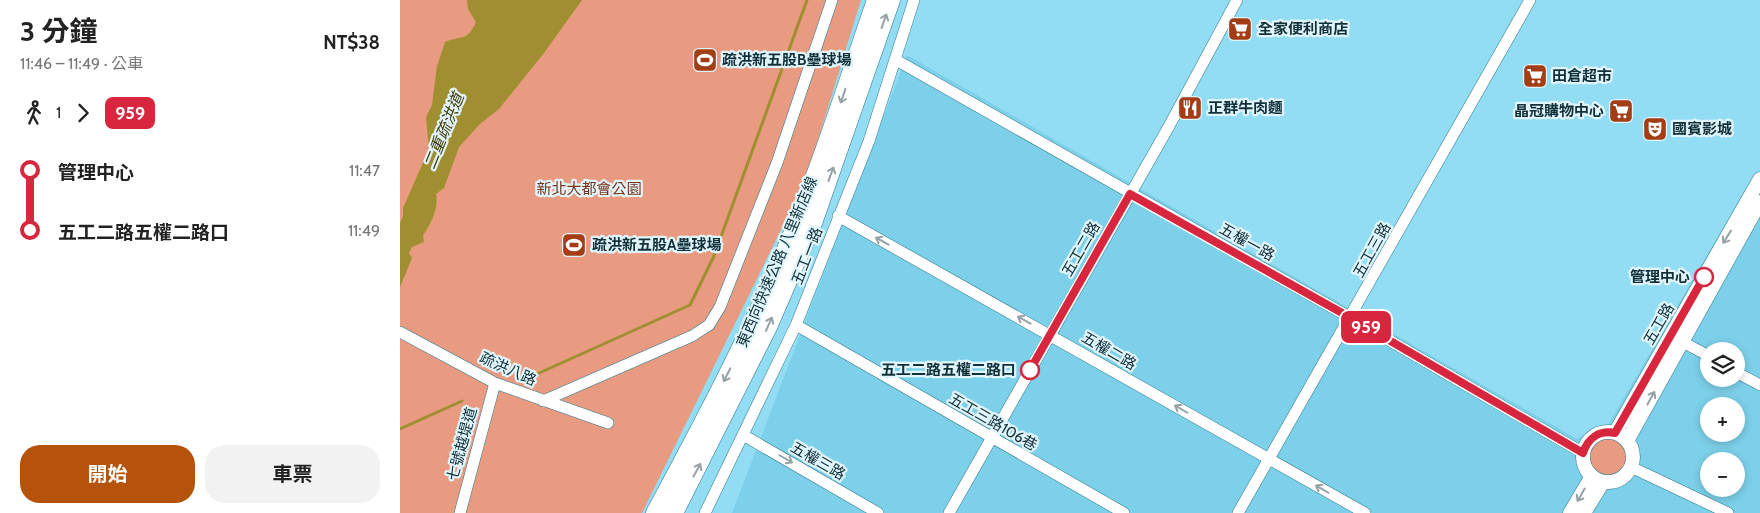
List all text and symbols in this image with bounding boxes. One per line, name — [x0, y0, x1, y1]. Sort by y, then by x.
one-way arrow — [880, 13, 889, 29]
text: 3 分鐘 — [20, 14, 97, 48]
supermarket icon: 全家便利商店 — [1227, 16, 1253, 42]
place label: 全家便利商店 — [1258, 20, 1348, 38]
text: NT$38 — [323, 31, 380, 54]
sports icon: 疏洪新五股B壘球場 — [692, 47, 718, 73]
place label: 疏洪新五股B壘球場 — [722, 51, 851, 69]
text: 11:46 – 11:49 · 公車 — [20, 54, 143, 73]
supermarket icon: 田倉超市 — [1522, 63, 1548, 89]
place label: 田倉超市 — [1552, 67, 1612, 85]
one-way arrow — [838, 88, 847, 103]
water label: 二重疏洪道 — [420, 89, 469, 172]
restaurant icon: 正群牛肉麵 — [1177, 95, 1203, 121]
supermarket icon: 晶冠購物中心 — [1608, 98, 1634, 124]
icon: walk — [20, 99, 48, 127]
icon: forward — [69, 99, 97, 127]
place label: 正群牛肉麵 — [1208, 99, 1283, 117]
text: 959 — [115, 102, 145, 124]
place label: 晶冠購物中心 — [1514, 102, 1604, 120]
text: 1 — [56, 103, 61, 122]
theatre icon: 國賓影城 — [1642, 116, 1668, 142]
place label: 國賓影城 — [1672, 120, 1732, 138]
text: 管理中心 — [58, 161, 134, 184]
text: 11:47 — [349, 161, 380, 180]
one-way arrow — [827, 167, 836, 182]
street label: 東西向快速公路 八里新店線 — [733, 174, 821, 350]
park label: 新北大都會公園 — [536, 180, 642, 198]
street label: 五工二路 — [1058, 219, 1104, 279]
street label: 五工三路 — [1350, 219, 1394, 281]
street label: 五權一路 — [1216, 220, 1278, 264]
text: 五工二路五權二路口 — [58, 221, 229, 244]
text: 11:49 — [348, 221, 380, 240]
street label: 五工一路 — [788, 225, 826, 287]
one-way arrow — [1722, 229, 1732, 243]
sports icon: 疏洪新五股A壘球場 — [561, 232, 587, 258]
one-way arrow — [876, 235, 890, 245]
place label: 疏洪新五股A壘球場 — [592, 236, 721, 254]
marker: 管理中心 — [1694, 267, 1714, 287]
place label: 管理中心 — [1630, 268, 1690, 286]
street label: 五工路 — [1640, 300, 1678, 348]
line badge: 959 — [1337, 311, 1395, 343]
one-way arrow — [1017, 315, 1032, 325]
text: 959 — [1351, 316, 1381, 338]
one-way arrow — [765, 317, 775, 332]
street label: 五權二路 — [1079, 328, 1139, 374]
map controls — [1700, 342, 1745, 497]
button: layers — [1700, 342, 1745, 387]
street label: 疏洪八路 — [477, 349, 539, 389]
marker: 五工二路五權二路口 — [1020, 360, 1040, 380]
place label: 五工二路五權二路口 — [881, 361, 1016, 379]
one-way arrow — [722, 367, 731, 382]
street label: 五工三路106巷 — [946, 389, 1040, 455]
one-way arrow — [1646, 391, 1656, 406]
button: + — [1700, 397, 1745, 442]
one-way arrow — [1174, 403, 1189, 413]
street label: 七號越堤道 — [444, 405, 480, 483]
street label: 五權三路 — [788, 438, 848, 484]
button: 開始 — [20, 445, 195, 503]
button: 車票 — [205, 445, 380, 503]
button: − — [1700, 452, 1745, 497]
one-way arrow — [778, 455, 792, 465]
one-way arrow — [693, 463, 702, 478]
one-way arrow — [1315, 484, 1330, 494]
one-way arrow — [1576, 487, 1586, 502]

